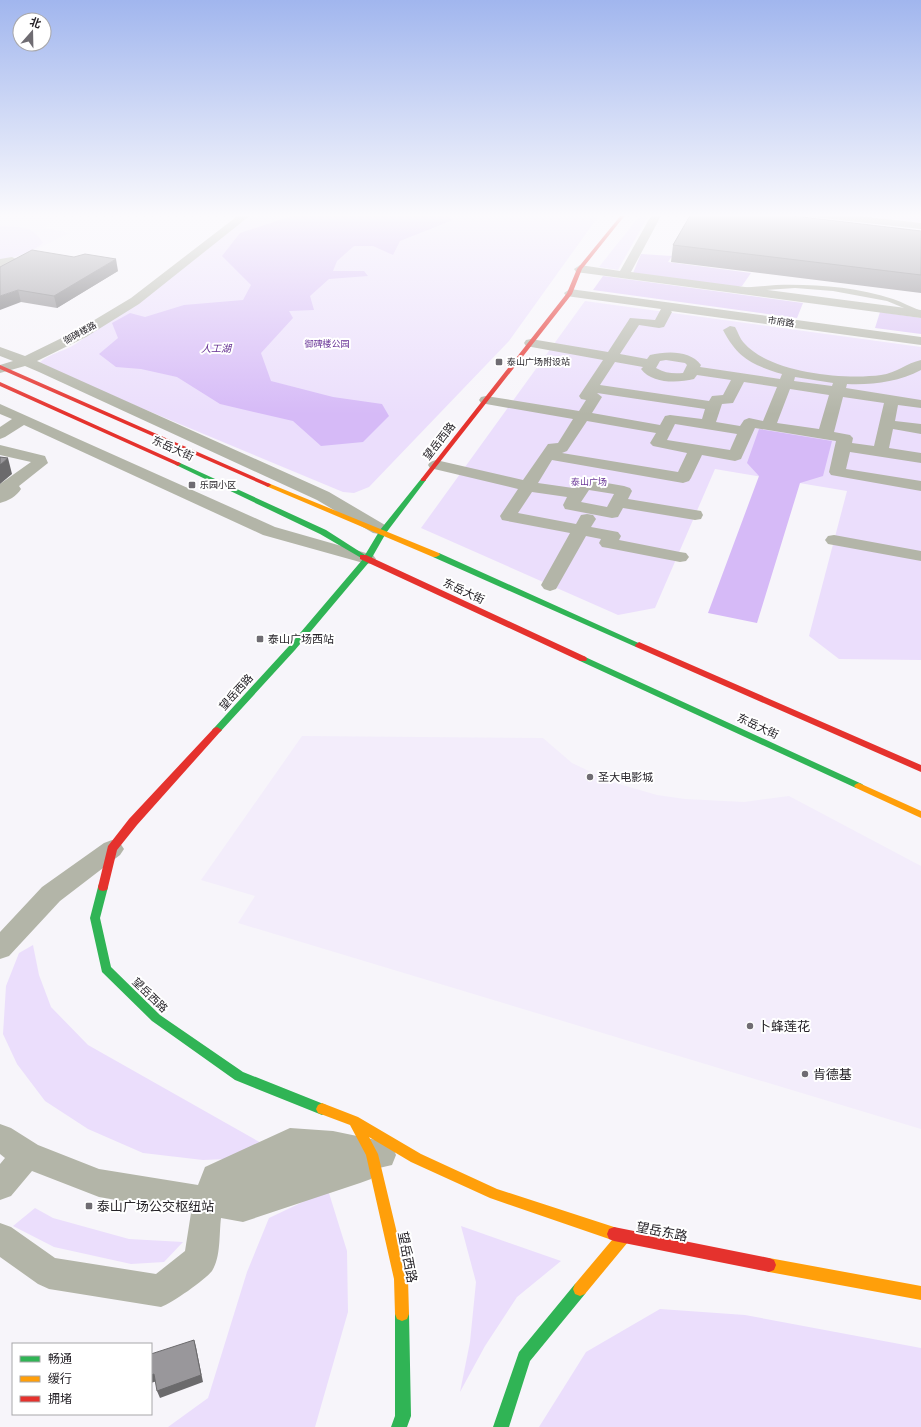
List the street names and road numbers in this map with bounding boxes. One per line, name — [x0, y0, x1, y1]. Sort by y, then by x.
street label: 市府路 — [767, 314, 795, 329]
street label: 御碑楼路 — [61, 319, 98, 346]
street label: 望岳西路 — [420, 419, 458, 463]
street label: 东岳大街 — [150, 433, 196, 463]
street label: 东岳大街 — [441, 575, 487, 607]
street label: 望岳西路 — [216, 671, 256, 713]
street label: 东岳大街 — [735, 710, 781, 742]
street label: 望岳西路 — [129, 975, 171, 1015]
street label: 望岳东路 — [635, 1218, 689, 1244]
street label: 望岳西路 — [395, 1230, 421, 1284]

